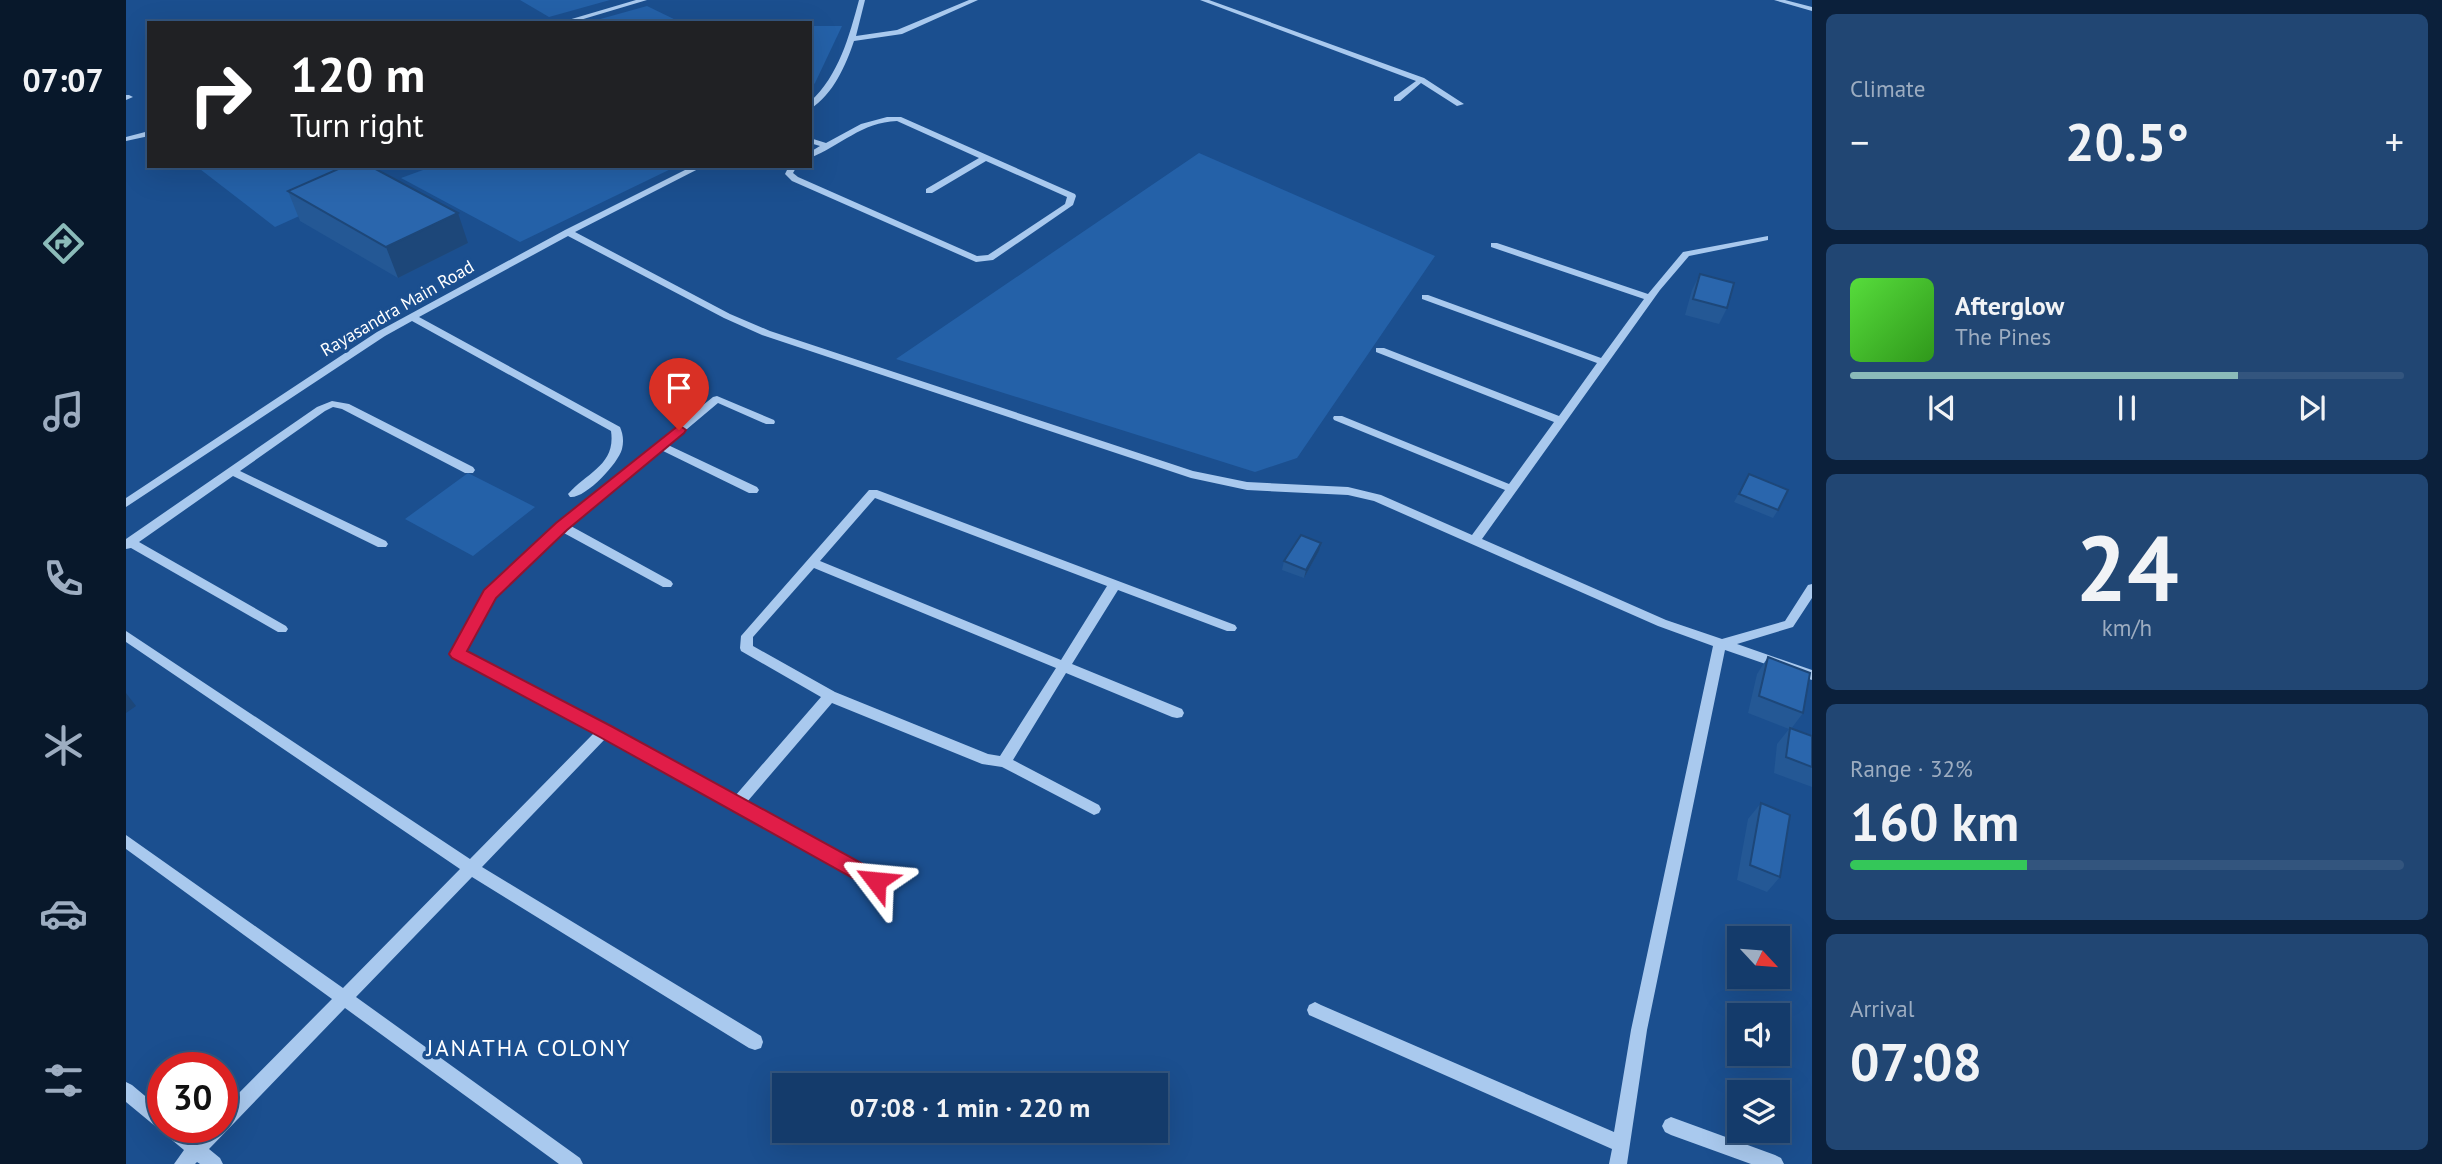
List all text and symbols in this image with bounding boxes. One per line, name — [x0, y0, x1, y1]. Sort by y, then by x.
text: 120 m — [290, 42, 425, 106]
icon: right — [175, 49, 266, 140]
text: 07:07 — [22, 59, 104, 101]
text: Climate — [1850, 74, 1925, 103]
text: Turn right — [290, 104, 424, 146]
text: 20.5° — [2065, 108, 2189, 175]
text: − — [1850, 117, 1869, 166]
text: + — [2385, 117, 2404, 166]
icon: directions — [39, 219, 88, 268]
street label: Rayasandra Main Road — [316, 255, 478, 361]
text: Afterglow — [1955, 289, 2064, 322]
text: The Pines — [1955, 322, 2051, 351]
pin — [649, 358, 709, 430]
icon: arrive — [660, 369, 698, 407]
icon: music — [39, 387, 88, 436]
icon: previous — [1923, 389, 1961, 427]
icon: pause — [2108, 389, 2146, 427]
icon: next — [2293, 389, 2331, 427]
text: 24 — [2075, 508, 2179, 626]
icon: phone — [39, 554, 88, 603]
text: km/h — [2102, 613, 2152, 642]
icon: climate — [39, 721, 88, 770]
text: Range · 32% — [1850, 754, 1973, 783]
text: 160 km — [1850, 788, 2019, 855]
position arrow — [839, 844, 913, 918]
icon: car — [39, 889, 88, 938]
north arrow — [1727, 926, 1790, 989]
map controls — [1727, 926, 1790, 1143]
text: Arrival — [1850, 994, 1914, 1023]
button: sound — [1727, 1003, 1790, 1066]
text: 07:08 — [1850, 1028, 1982, 1095]
district label: JANATHA COLONY — [425, 1033, 632, 1062]
speed limit sign: 30 — [147, 1052, 238, 1143]
icon: filters — [39, 1056, 88, 1105]
button: layers — [1727, 1080, 1790, 1143]
text: 07:08 · 1 min · 220 m — [850, 1091, 1090, 1124]

